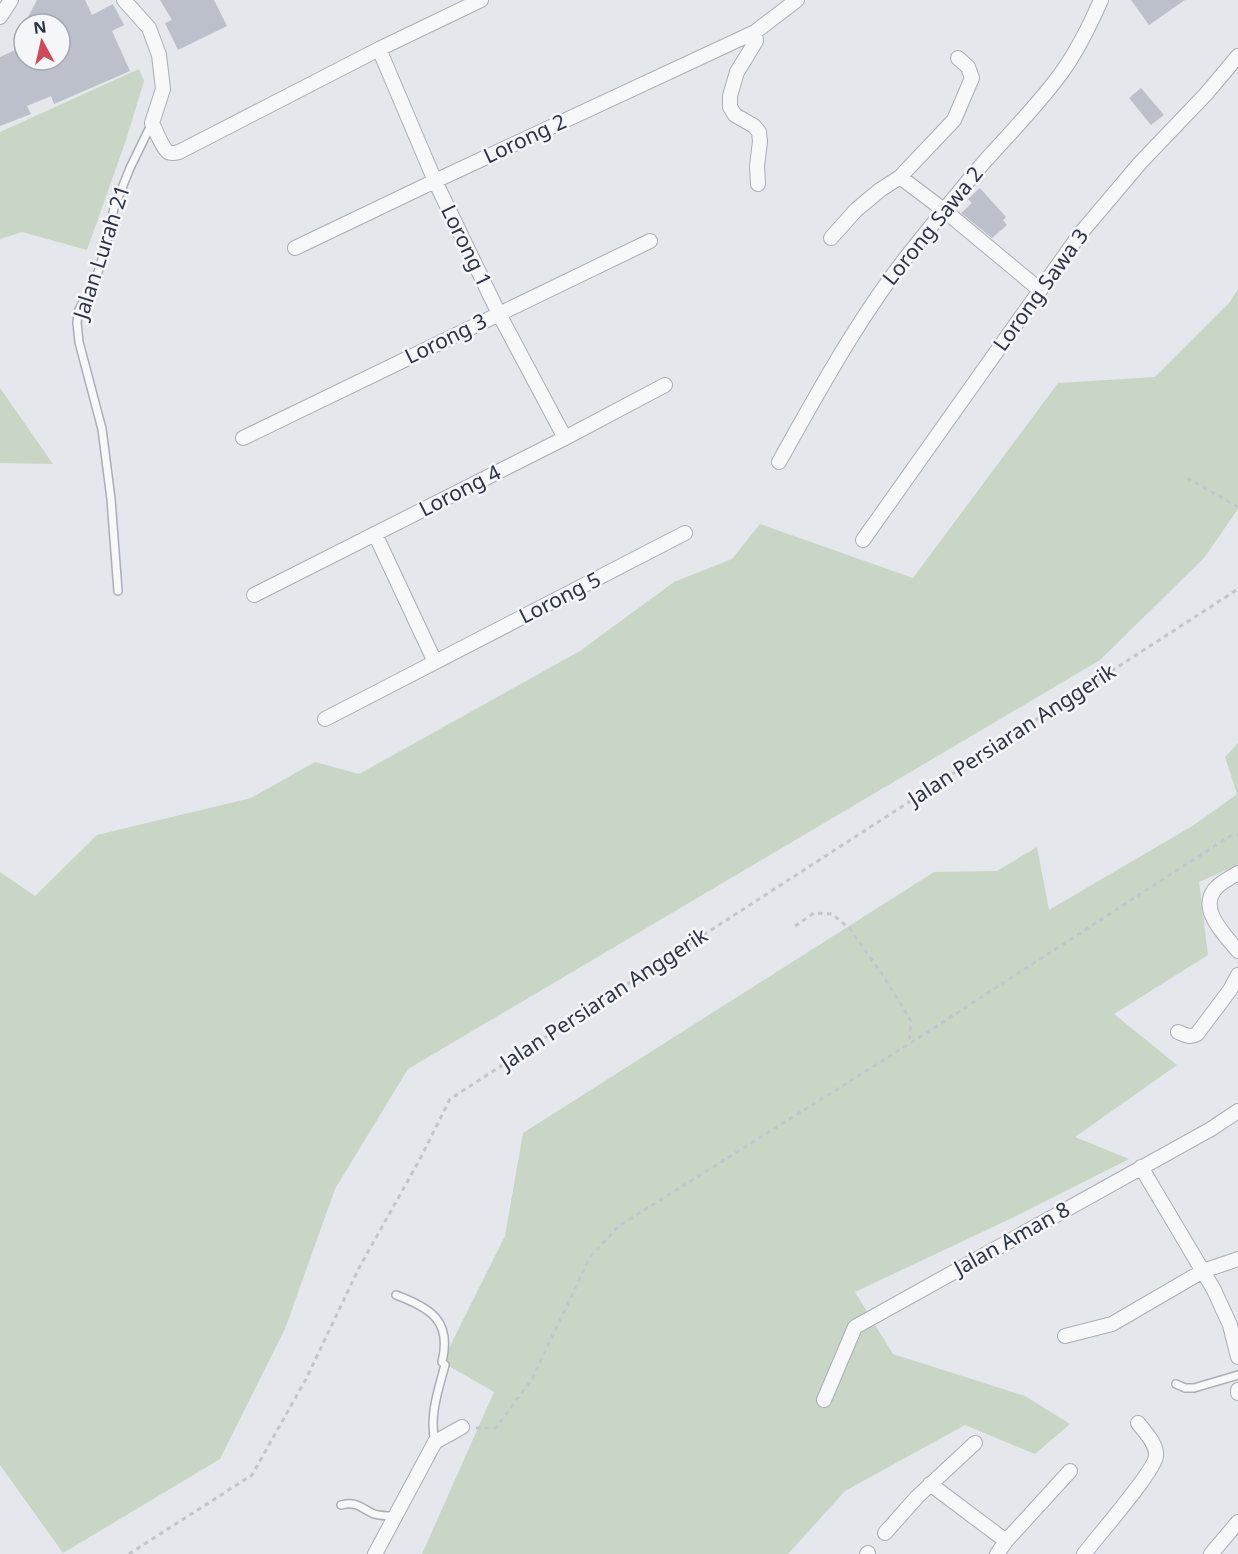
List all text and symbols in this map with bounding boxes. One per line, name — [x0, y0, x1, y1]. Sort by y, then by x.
north arrow — [12, 12, 72, 72]
text: N — [32, 15, 48, 39]
street label: Lorong 2 — [479, 107, 570, 169]
street label: Lorong Sawa 2 — [876, 160, 989, 291]
street label: Jalan Lurah 21 — [66, 181, 136, 324]
street label: Lorong 1 — [435, 200, 499, 291]
street label: Lorong Sawa 3 — [986, 222, 1094, 356]
street label: Lorong 3 — [400, 306, 491, 370]
street label: Lorong 4 — [414, 458, 505, 523]
street label: Lorong 5 — [514, 565, 605, 630]
street label: Jalan Persiaran Anggerik — [901, 656, 1121, 813]
street label: Jalan Persiaran Anggerik — [493, 920, 713, 1077]
street label: Jalan Aman 8 — [947, 1195, 1074, 1282]

